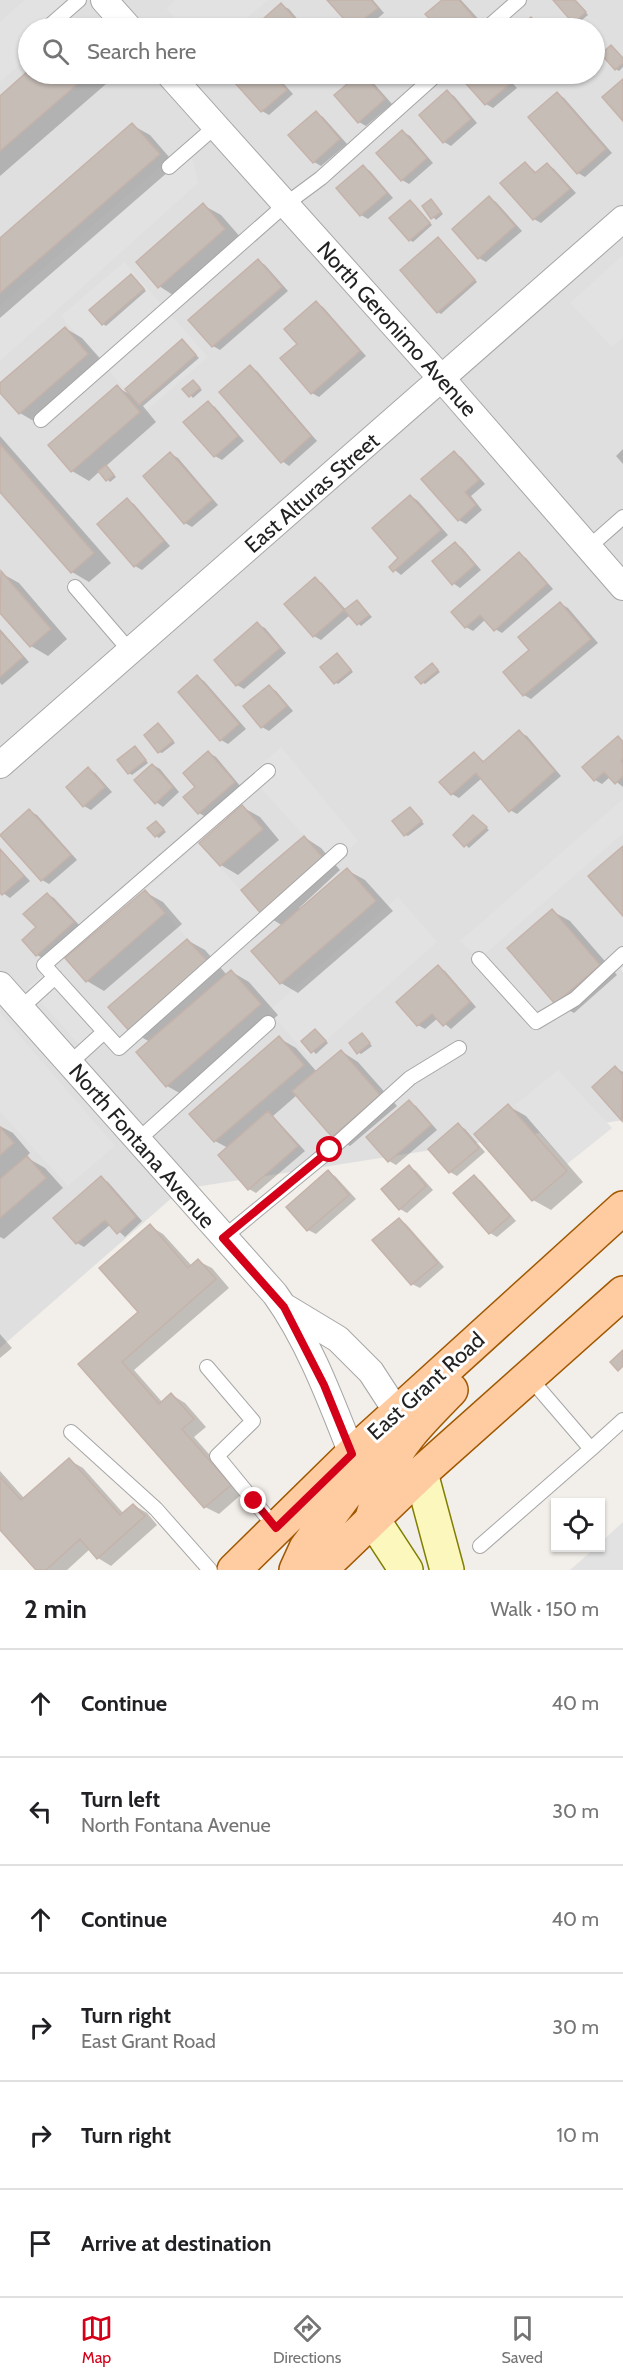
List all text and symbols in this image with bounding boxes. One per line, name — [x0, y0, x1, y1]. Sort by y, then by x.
search box — [18, 18, 605, 84]
icon: search — [39, 35, 72, 68]
text: Search here — [87, 38, 196, 65]
street label: North Geronimo Avenue — [311, 236, 483, 422]
street label: East Alturas Street — [239, 427, 385, 559]
street label: North Fontana Avenue — [63, 1058, 221, 1234]
route start — [316, 1136, 342, 1162]
street label: East Grant Road — [362, 1326, 490, 1446]
route end — [240, 1487, 266, 1513]
map controls — [551, 1498, 605, 1552]
button: locate — [551, 1498, 605, 1552]
text: 2 min — [24, 1593, 87, 1625]
text: Walk · 150 m — [491, 1597, 599, 1621]
icon: ahead — [24, 1687, 57, 1720]
text: Continue — [81, 1690, 167, 1717]
text: 40 m — [551, 1691, 599, 1715]
text: Turn left — [81, 1786, 160, 1813]
icon: left — [24, 1795, 57, 1828]
text: 30 m — [552, 1799, 599, 1823]
text: North Fontana Avenue — [81, 1813, 271, 1837]
icon: ahead — [24, 1903, 57, 1936]
text: Continue — [81, 1906, 167, 1933]
text: 40 m — [551, 1907, 599, 1931]
text: Turn right — [81, 2002, 171, 2029]
icon: right — [24, 2011, 57, 2044]
text: 30 m — [552, 2015, 599, 2039]
text: East Grant Road — [81, 2029, 216, 2053]
icon: right — [24, 2119, 57, 2152]
text: Turn right — [81, 2122, 171, 2149]
text: 10 m — [556, 2123, 599, 2147]
icon: arrive — [24, 2227, 57, 2260]
text: Arrive at destination — [81, 2230, 271, 2257]
tab: Map — [80, 2312, 113, 2367]
tab: Directions — [273, 2312, 341, 2367]
tab: Saved — [501, 2312, 543, 2367]

